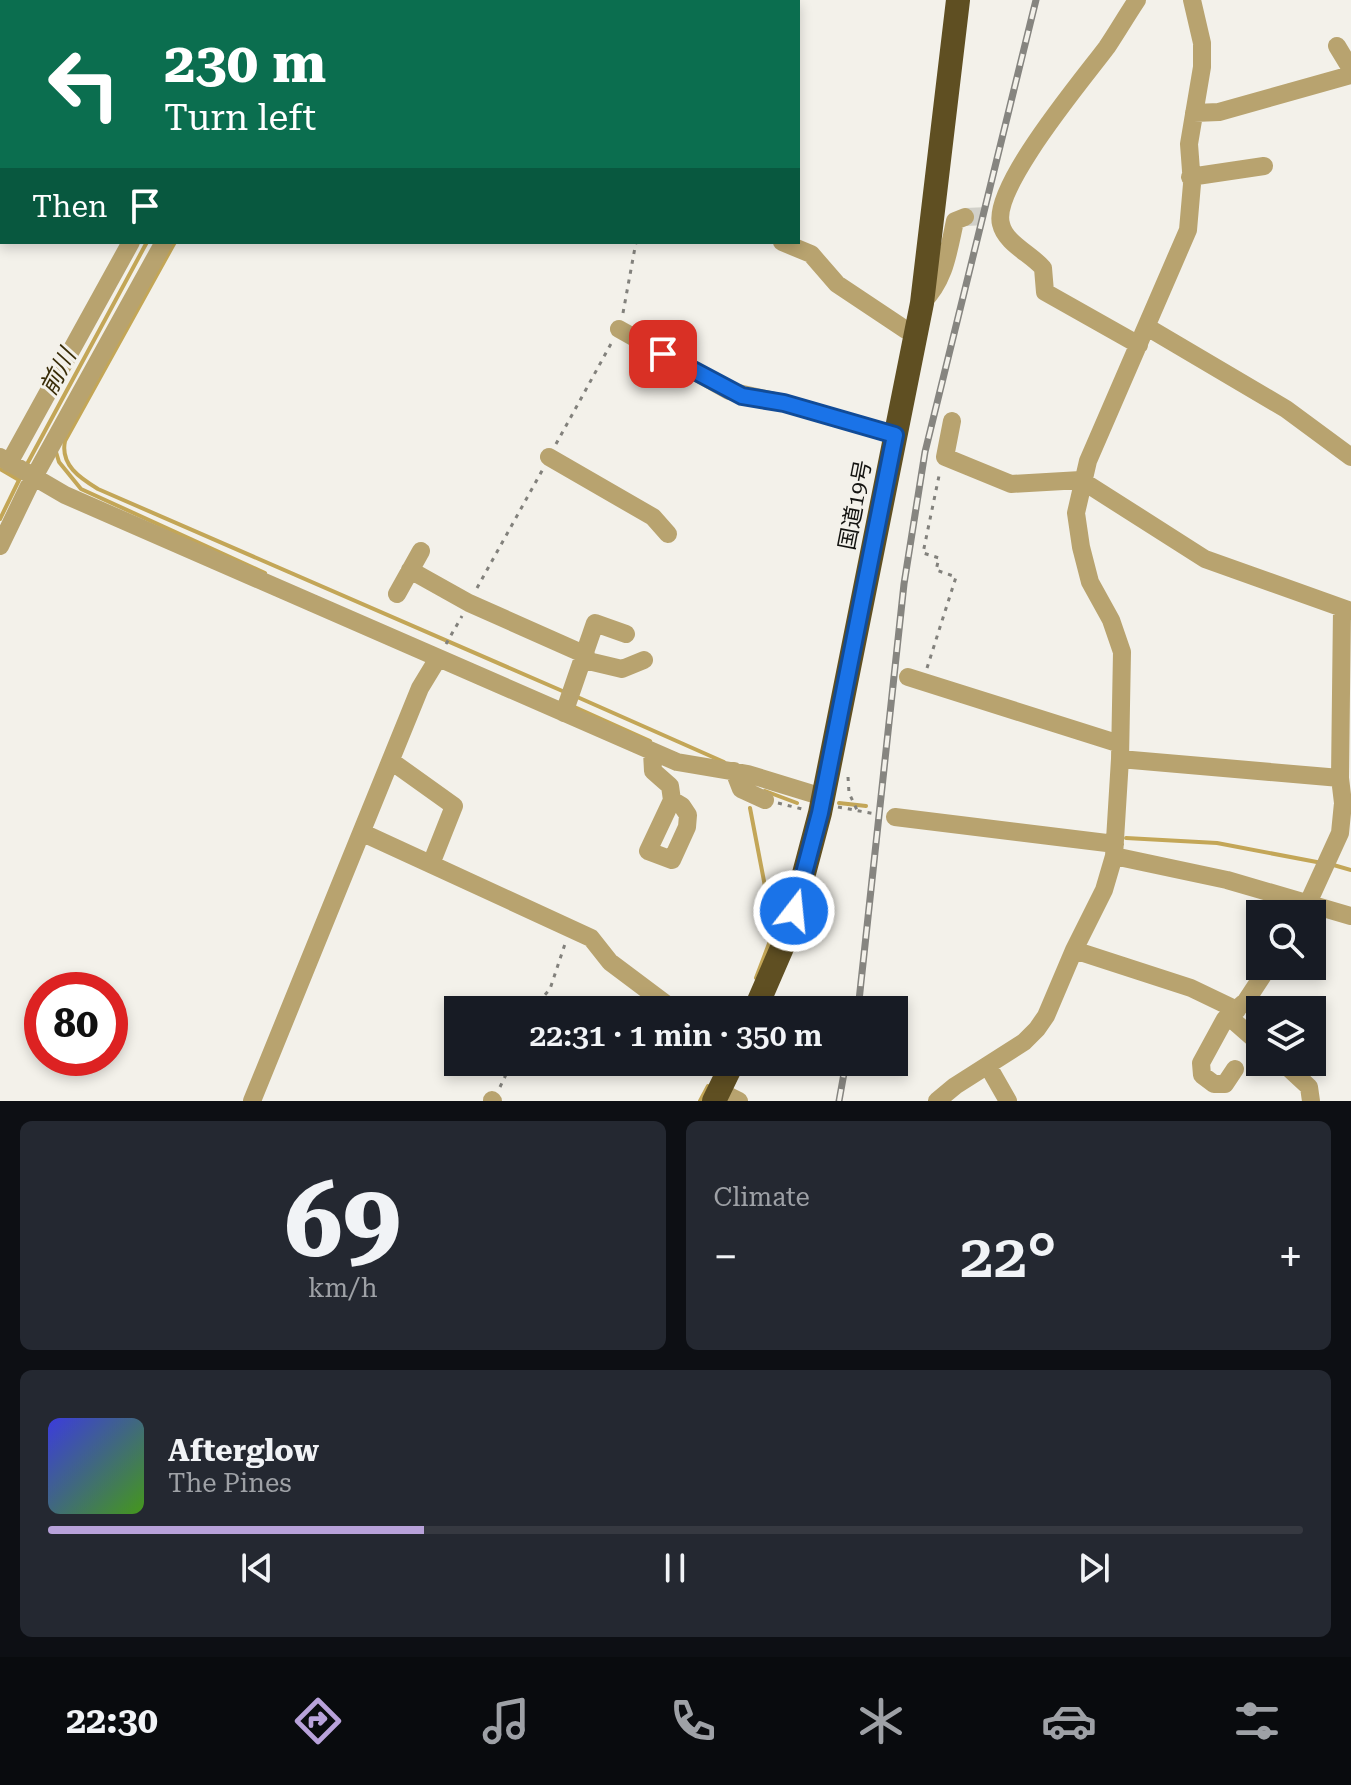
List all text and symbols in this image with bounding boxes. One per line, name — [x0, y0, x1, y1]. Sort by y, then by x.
text: 230 m — [164, 30, 326, 96]
icon: left — [32, 32, 136, 136]
text: Turn left — [164, 97, 316, 139]
icon: arrive — [123, 184, 167, 228]
text: Then — [32, 189, 107, 224]
pin — [629, 320, 697, 388]
icon: arrive — [641, 332, 685, 376]
water label: 前川 — [34, 342, 83, 400]
street label: 国道19号 — [834, 458, 876, 552]
position arrow — [752, 869, 836, 953]
map controls — [1246, 900, 1326, 1076]
button: search — [1246, 900, 1326, 980]
speed limit sign: 80 — [24, 972, 128, 1076]
button: layers — [1246, 996, 1326, 1076]
text: 22:31 · 1 min · 350 m — [530, 1018, 822, 1053]
text: 69 — [285, 1160, 401, 1281]
text: Climate — [714, 1182, 810, 1212]
text: 22° — [960, 1221, 1057, 1292]
text: − — [714, 1231, 738, 1283]
text: + — [1278, 1231, 1303, 1283]
text: km/h — [308, 1273, 378, 1303]
text: Afterglow — [168, 1433, 319, 1468]
text: The Pines — [168, 1468, 292, 1498]
icon: previous — [235, 1546, 279, 1590]
icon: pause — [653, 1546, 697, 1590]
icon: next — [1072, 1546, 1116, 1590]
icon: directions — [290, 1693, 346, 1749]
icon: music — [478, 1693, 534, 1749]
icon: phone — [665, 1693, 721, 1749]
icon: climate — [853, 1693, 909, 1749]
icon: car — [1041, 1693, 1097, 1749]
icon: filters — [1229, 1693, 1285, 1749]
text: 22:30 — [66, 1700, 158, 1742]

